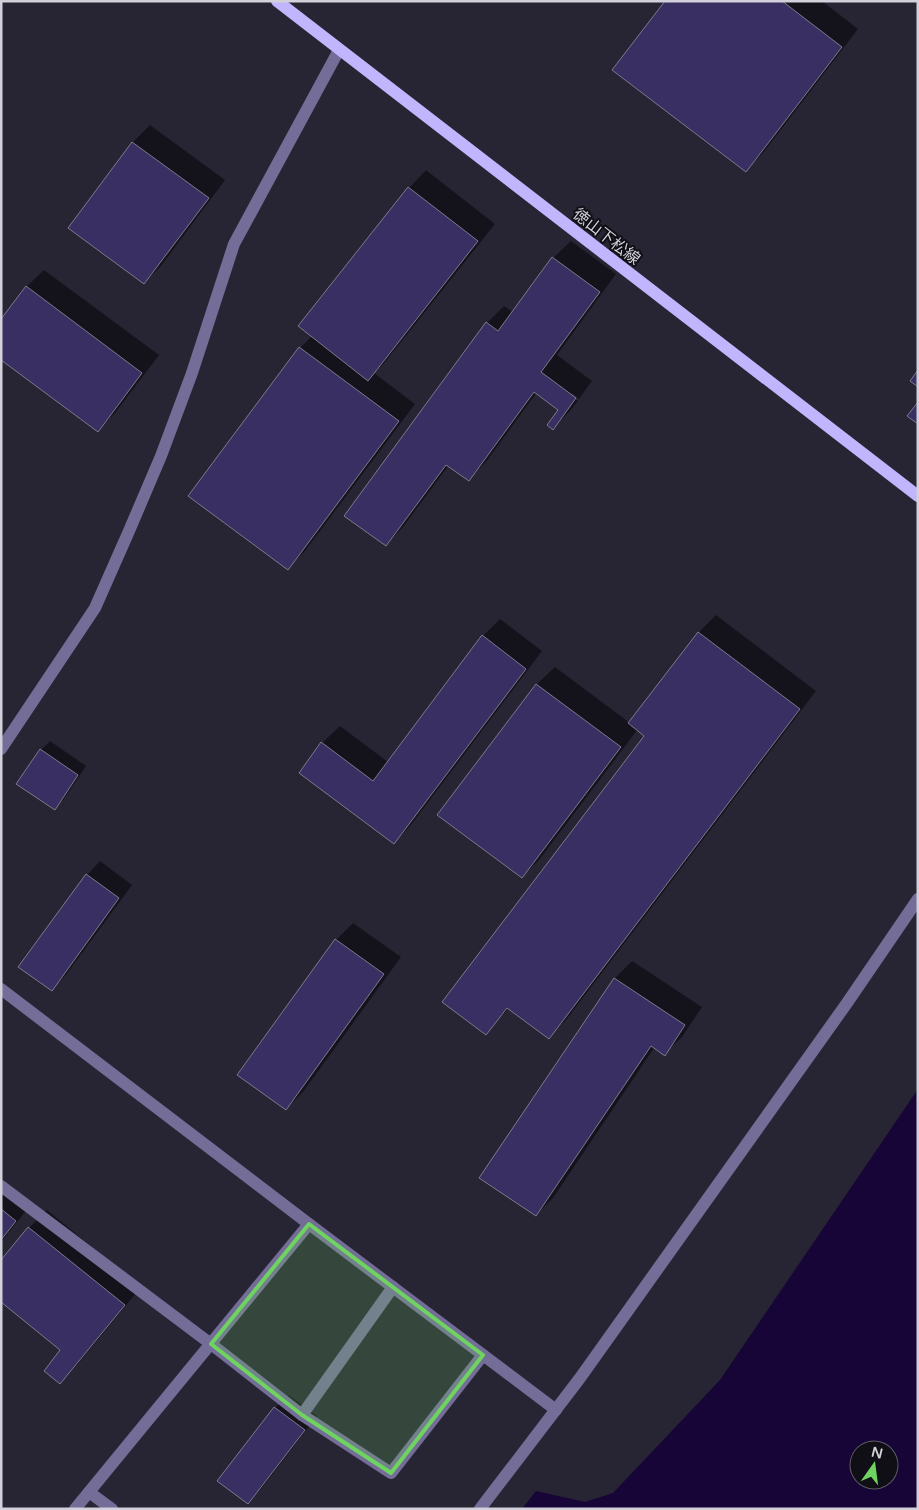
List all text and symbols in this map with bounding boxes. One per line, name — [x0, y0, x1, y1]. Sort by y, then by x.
street label: 徳山下松線 — [569, 204, 644, 269]
north arrow — [849, 1440, 899, 1490]
text: N — [870, 1443, 885, 1462]

